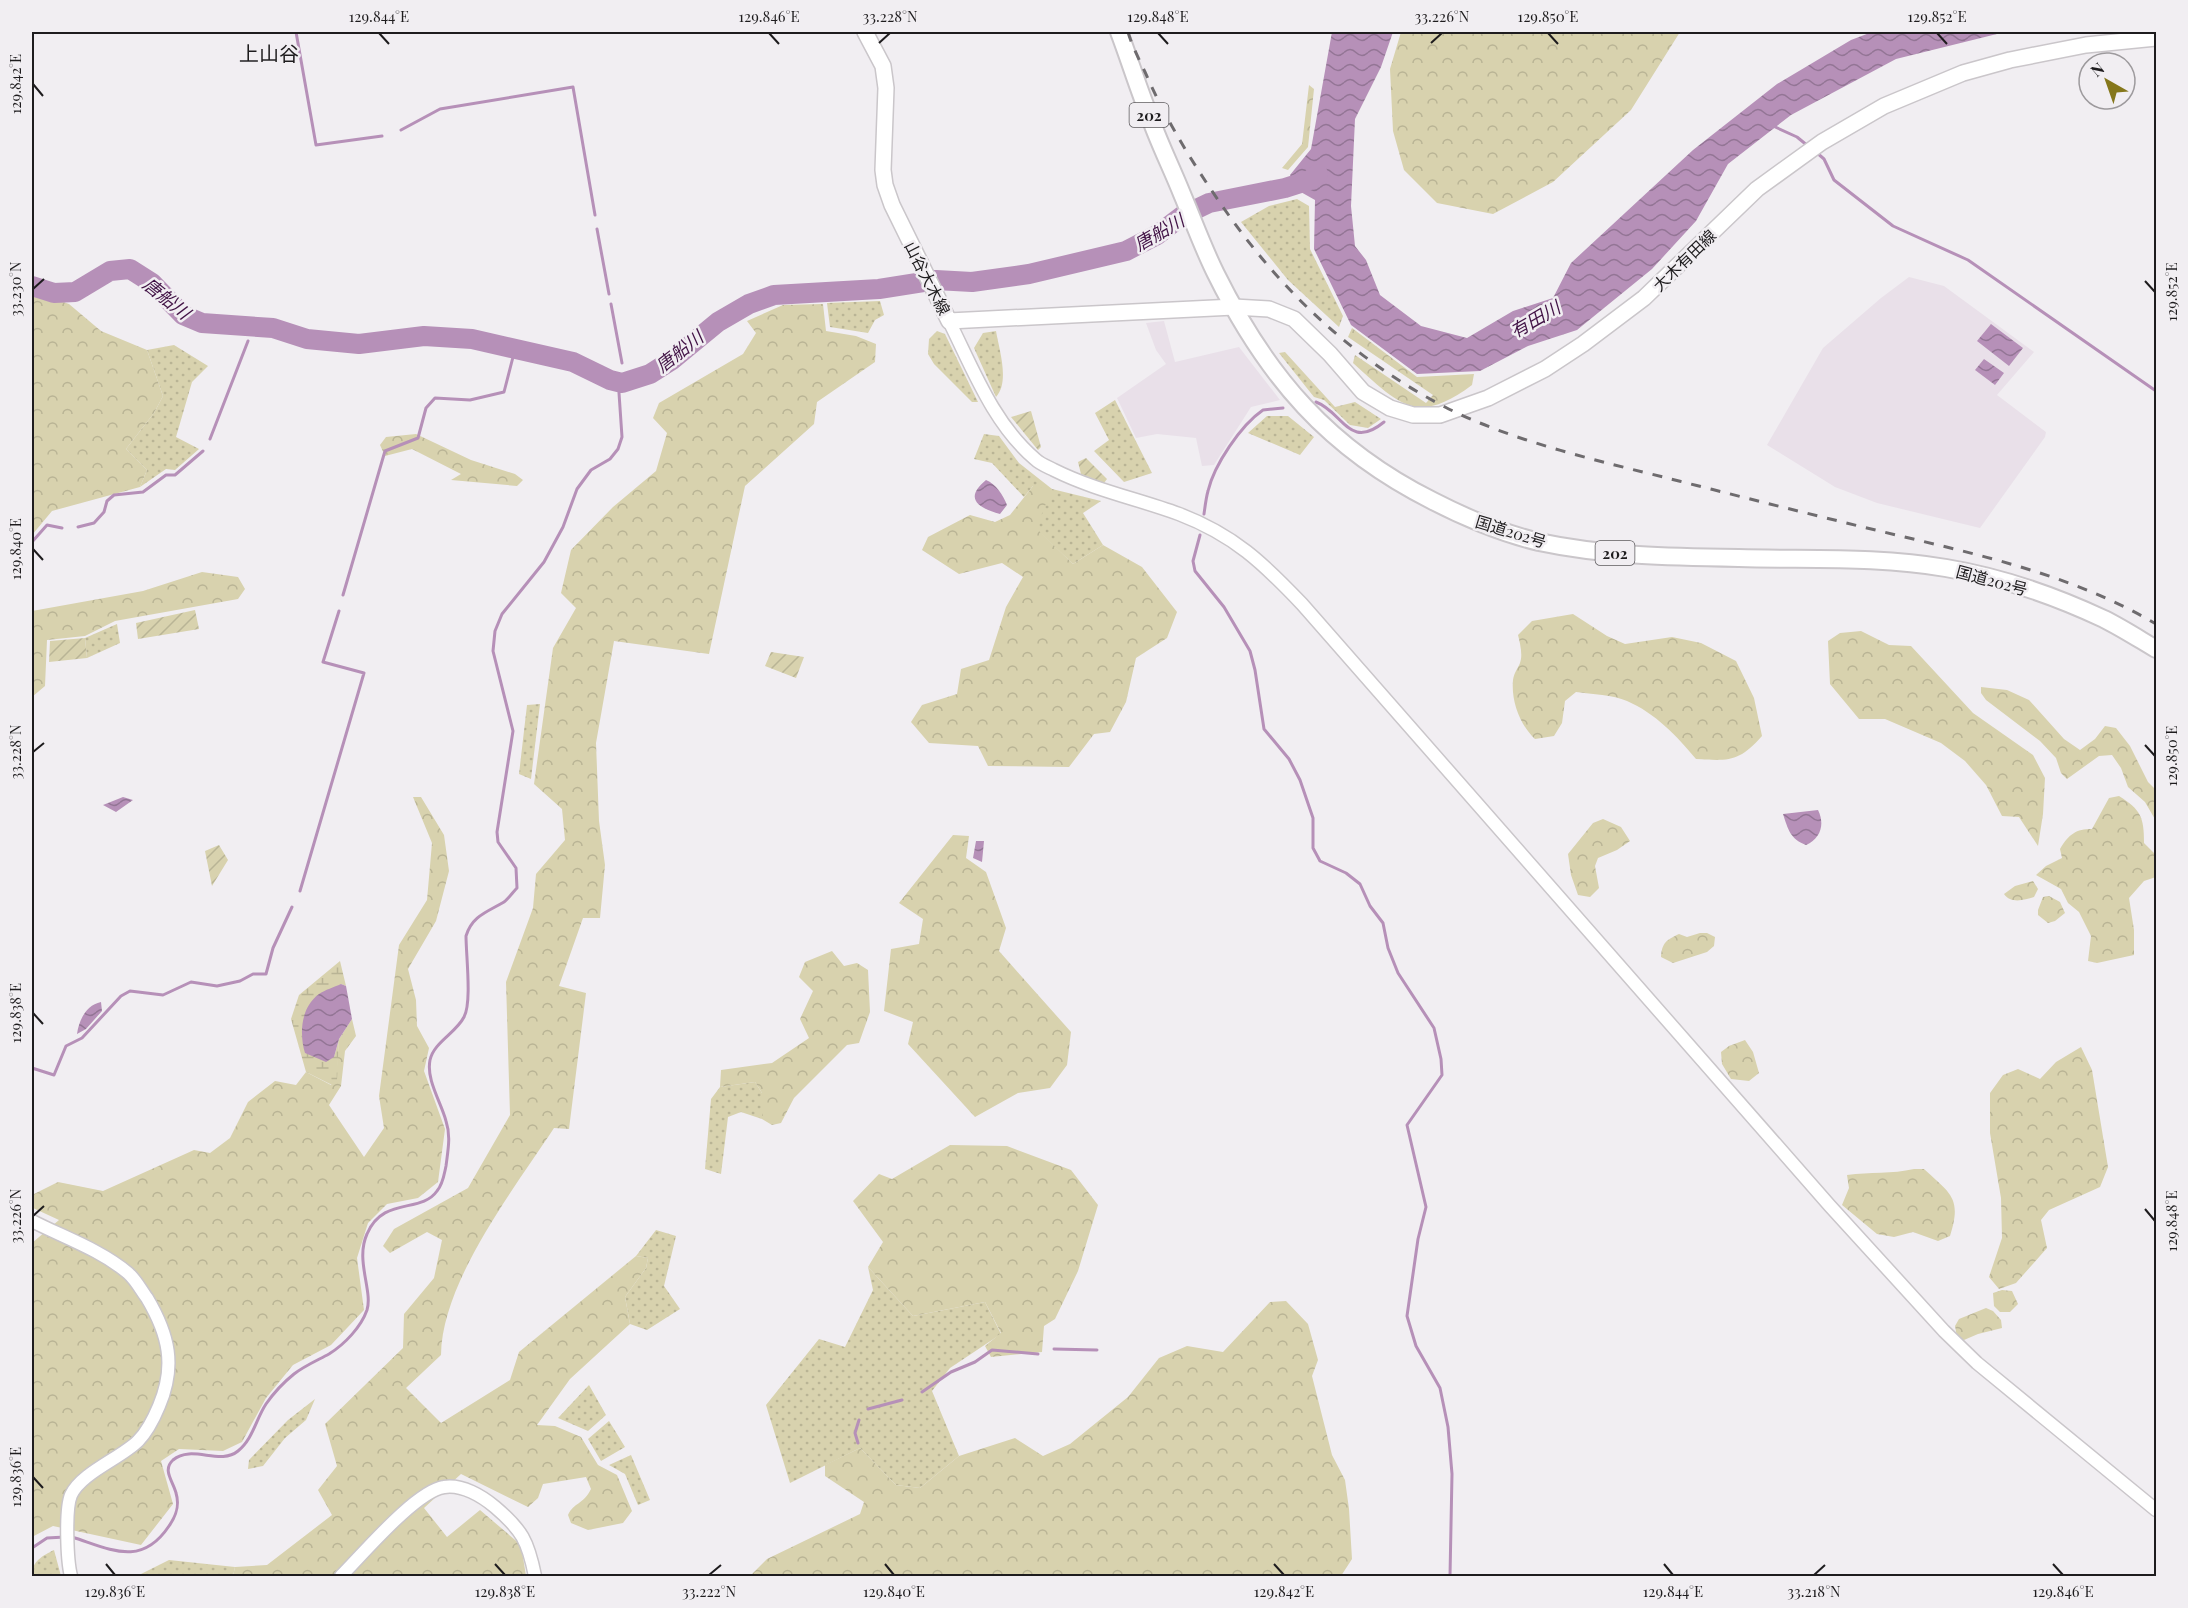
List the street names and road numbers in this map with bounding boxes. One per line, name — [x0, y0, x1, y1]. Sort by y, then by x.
road number: 202 — [1130, 103, 1168, 127]
street label: 大木有田線 — [1648, 225, 1720, 295]
street label: 山谷大木線 — [900, 238, 956, 318]
street label: 国道202号 — [1473, 510, 1549, 552]
road number: 202 — [1596, 541, 1634, 565]
street label: 国道202号 — [1954, 560, 2030, 600]

